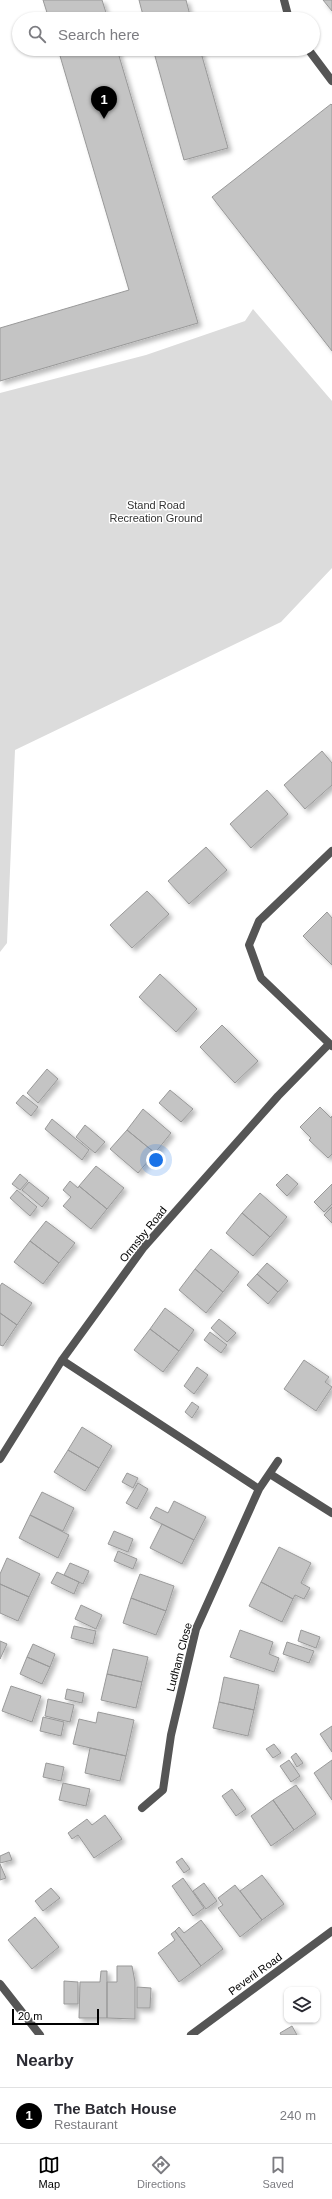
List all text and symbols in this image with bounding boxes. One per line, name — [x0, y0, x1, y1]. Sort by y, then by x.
search box — [12, 12, 320, 56]
icon: search — [26, 23, 48, 45]
text: Search here — [58, 26, 140, 43]
pin: 1 — [91, 86, 117, 119]
park label: Stand Road Recreation Ground — [110, 499, 202, 524]
your location — [146, 1150, 166, 1170]
street label: Ormsby Road — [117, 1204, 169, 1264]
street label: Ludham Close — [164, 1621, 194, 1693]
street label: Peveril Road — [226, 1951, 284, 1997]
map controls — [284, 1987, 320, 2023]
button: layers — [284, 1987, 320, 2023]
scale bar — [12, 2007, 99, 2026]
text: 20 m — [18, 2010, 42, 2022]
text: Nearby — [16, 2051, 74, 2070]
text: The Batch House — [54, 2100, 177, 2117]
text: 1 — [25, 2108, 33, 2123]
text: 240 m — [280, 2108, 316, 2123]
text: Restaurant — [54, 2117, 118, 2132]
tab: Map — [38, 2154, 60, 2190]
tab: Directions — [137, 2154, 186, 2190]
tab: Saved — [262, 2154, 294, 2190]

